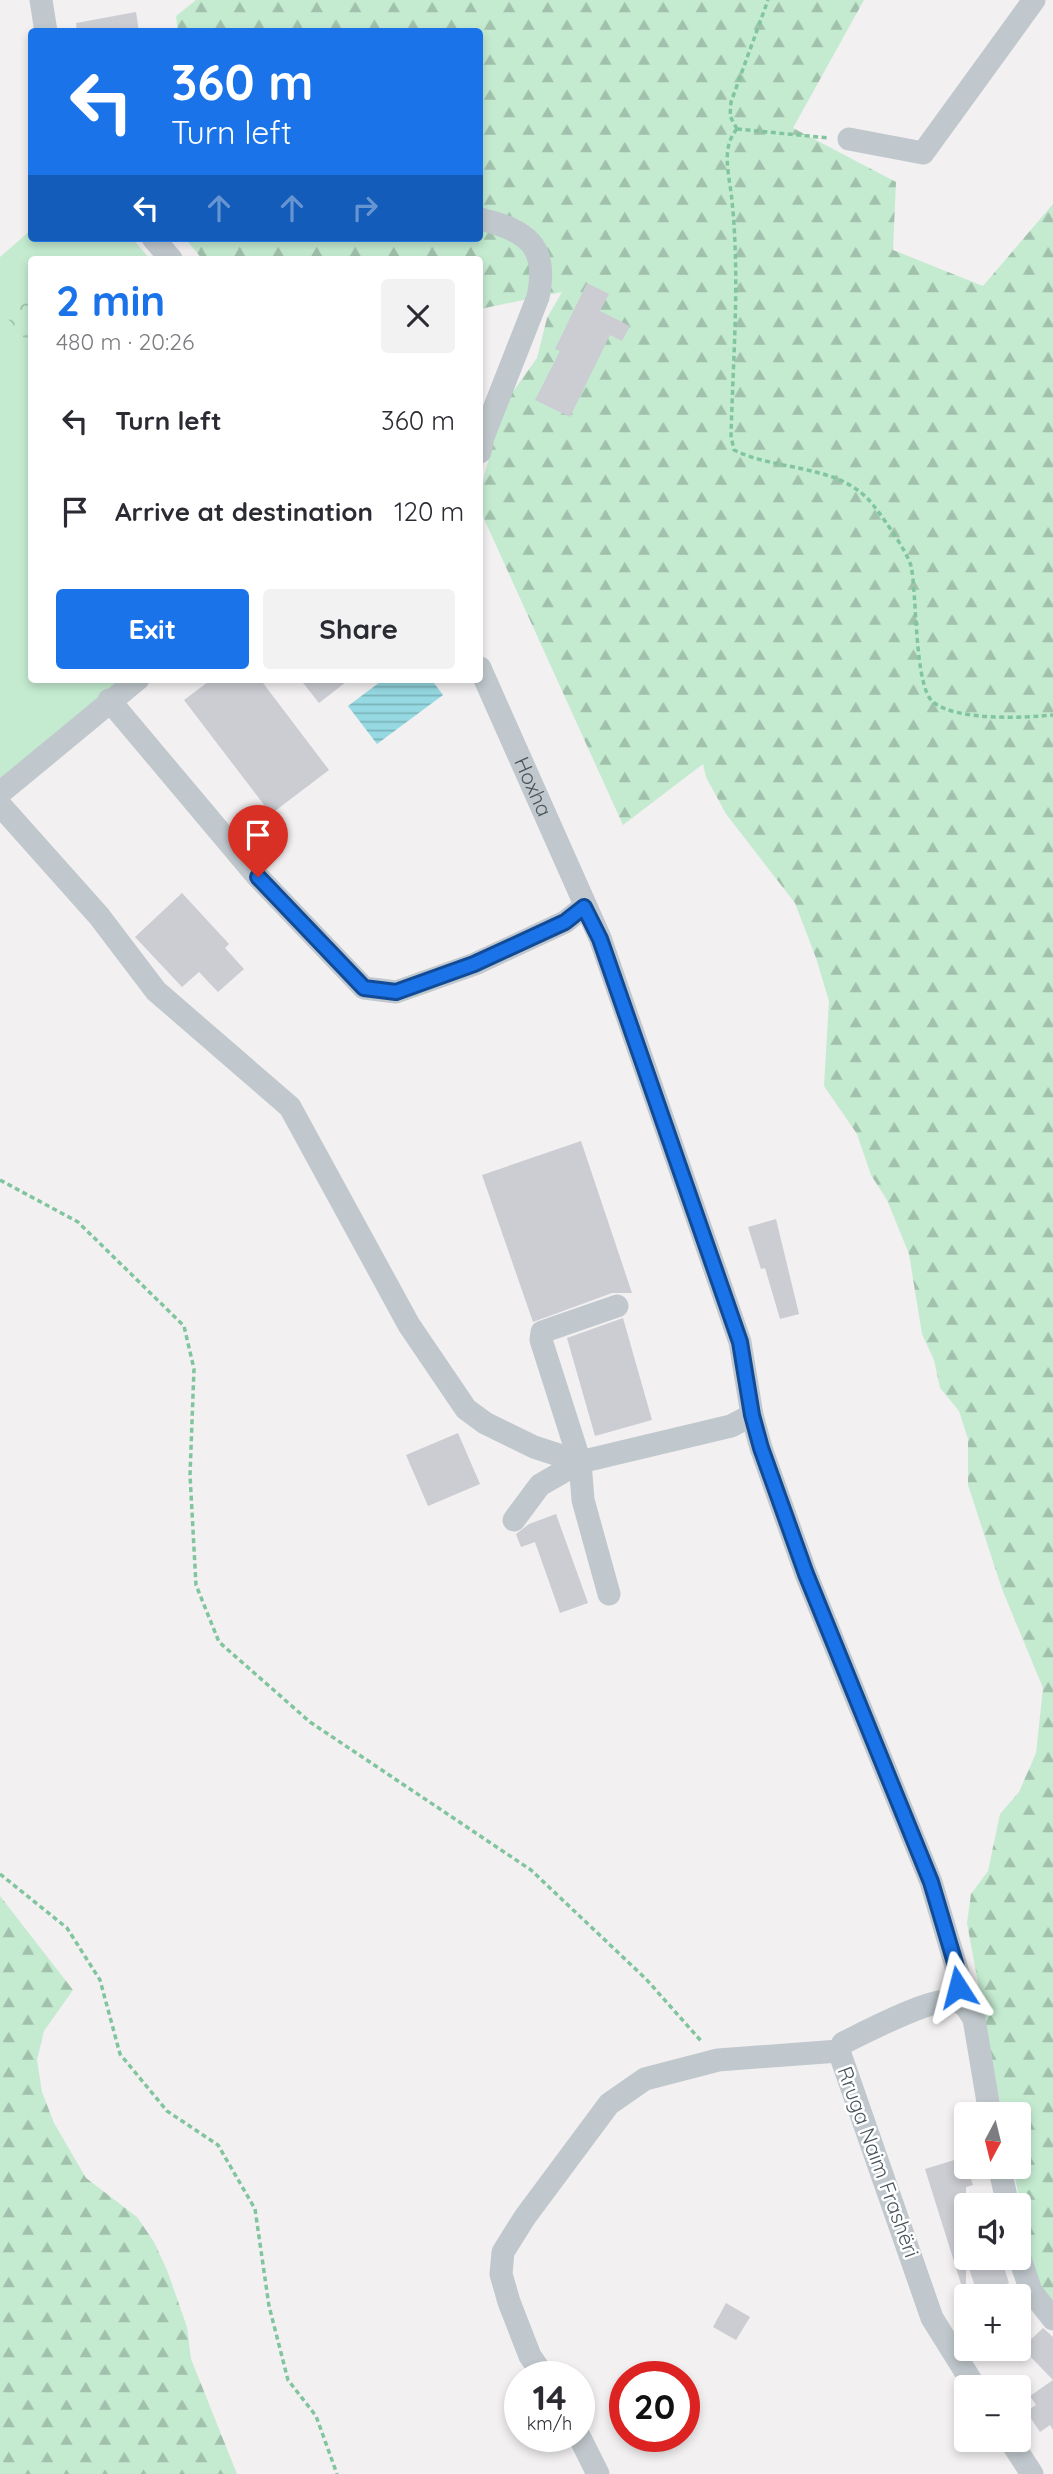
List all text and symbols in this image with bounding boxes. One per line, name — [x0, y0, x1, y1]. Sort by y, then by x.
text: 360 m — [171, 51, 313, 112]
icon: left — [56, 56, 147, 147]
text: Turn left — [171, 112, 292, 152]
icon: left — [127, 189, 165, 227]
icon: ahead — [200, 189, 238, 227]
icon: ahead — [273, 189, 311, 227]
icon: right — [346, 189, 384, 227]
text: 2 min — [56, 274, 165, 327]
button: close — [381, 279, 455, 353]
text: 480 m · 20:26 — [56, 327, 194, 356]
icon: left — [56, 402, 94, 440]
text: Turn left — [115, 404, 222, 437]
text: 360 m — [381, 404, 455, 437]
icon: arrive — [56, 493, 94, 531]
text: Arrive at destination — [115, 495, 373, 528]
text: 120 m — [394, 495, 464, 528]
button: Exit — [56, 589, 249, 669]
button: Share — [263, 589, 455, 669]
street label: Hoxha — [509, 753, 558, 820]
pin — [228, 805, 288, 877]
icon: arrive — [239, 816, 277, 854]
position arrow — [921, 1950, 995, 2024]
street label: Rruga Naim Frashëri — [832, 2063, 926, 2261]
north arrow — [954, 2102, 1031, 2179]
map controls — [954, 2102, 1031, 2452]
button: sound — [954, 2193, 1031, 2270]
button: + — [954, 2284, 1031, 2361]
speed limit sign: 20 — [609, 2361, 700, 2452]
text: 14 — [532, 2375, 567, 2419]
button: − — [954, 2375, 1031, 2452]
text: km/h — [527, 2412, 572, 2435]

